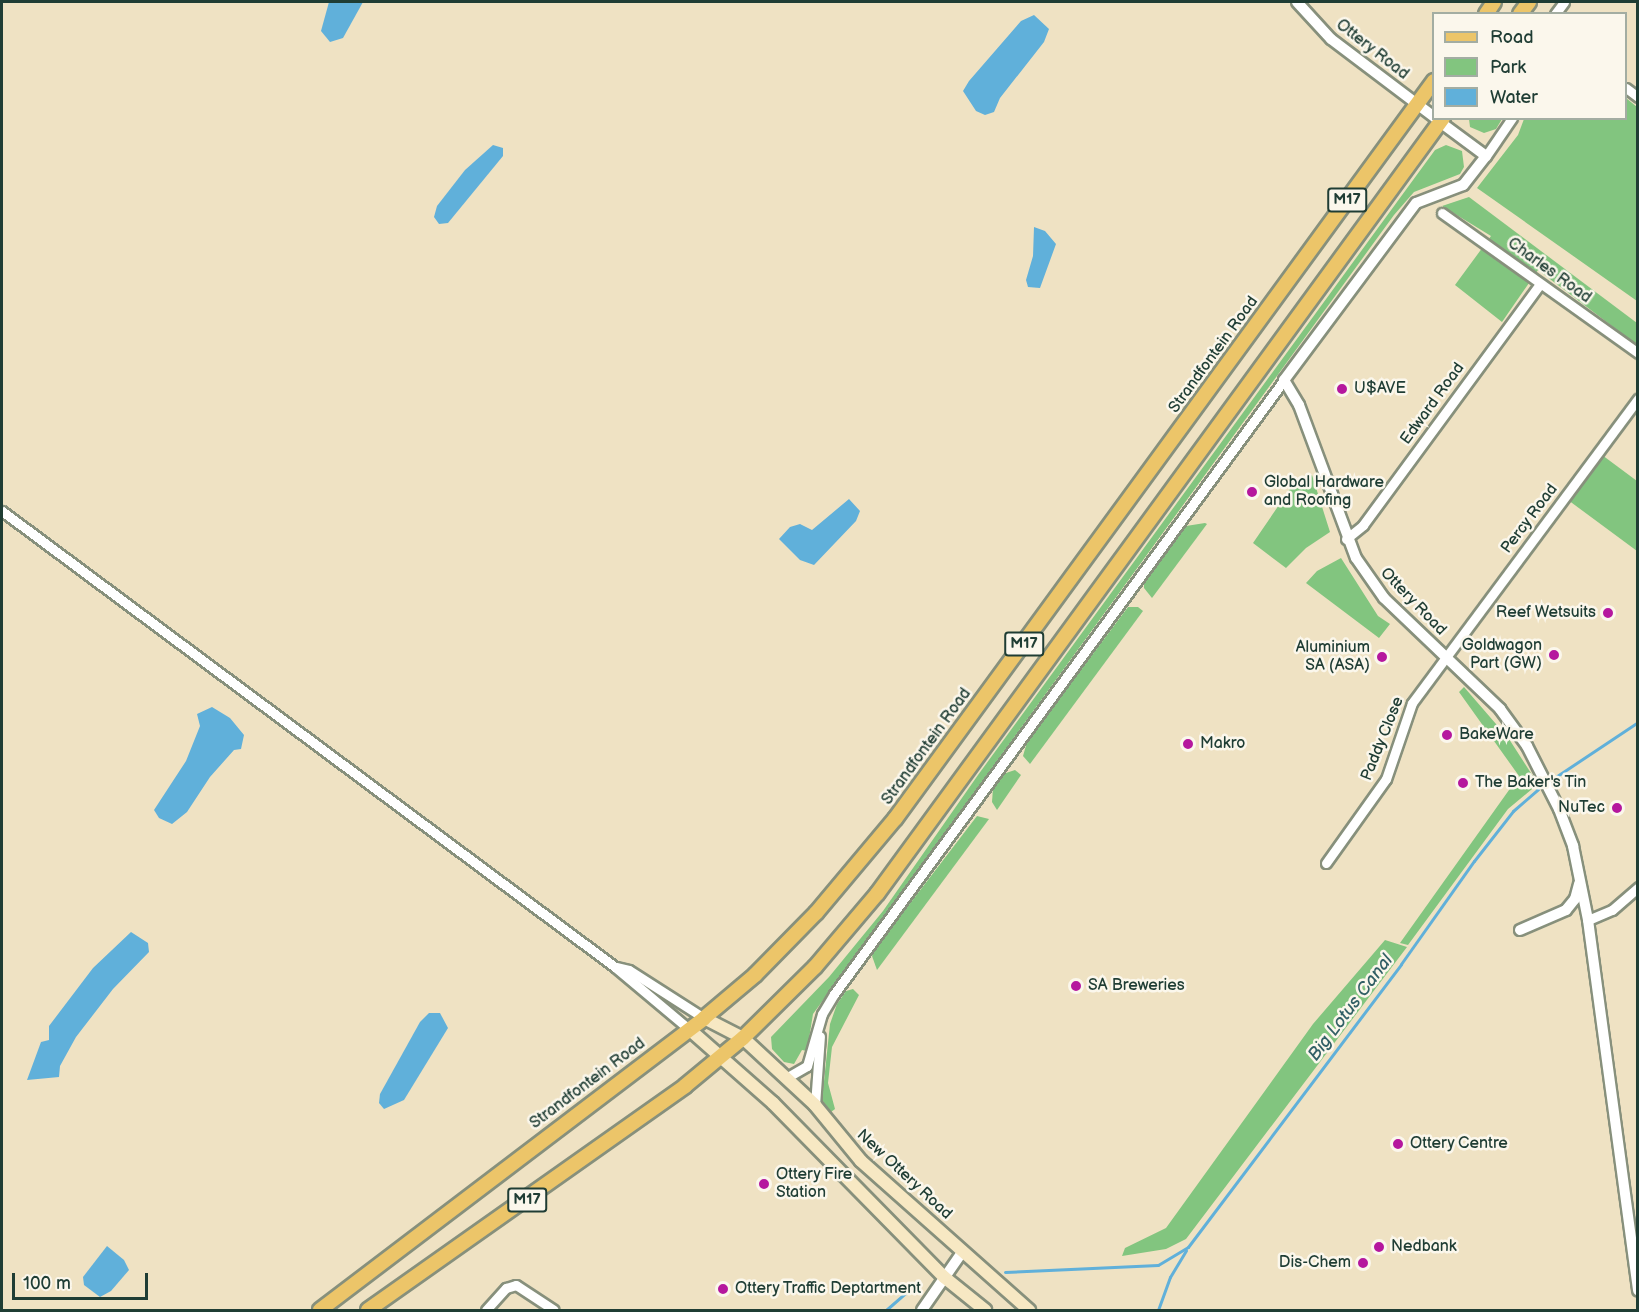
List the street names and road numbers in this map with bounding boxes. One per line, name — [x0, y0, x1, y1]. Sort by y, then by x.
street label: Ottery Road — [1331, 15, 1413, 85]
road number: M17 — [1326, 188, 1368, 212]
street label: Charles Road — [1503, 234, 1595, 308]
street label: Strandfontein Road — [1165, 293, 1263, 417]
street label: Edward Road — [1397, 359, 1469, 449]
street label: Percy Road — [1497, 480, 1563, 558]
street label: Ottery Road — [1376, 564, 1450, 640]
road number: M17 — [1003, 632, 1045, 656]
street label: Strandfontein Road — [878, 685, 976, 809]
street label: Paddy Close — [1357, 694, 1409, 784]
street label: Strandfontein Road — [527, 1034, 649, 1134]
street label: New Ottery Road — [852, 1126, 956, 1224]
road number: M17 — [506, 1188, 548, 1212]

